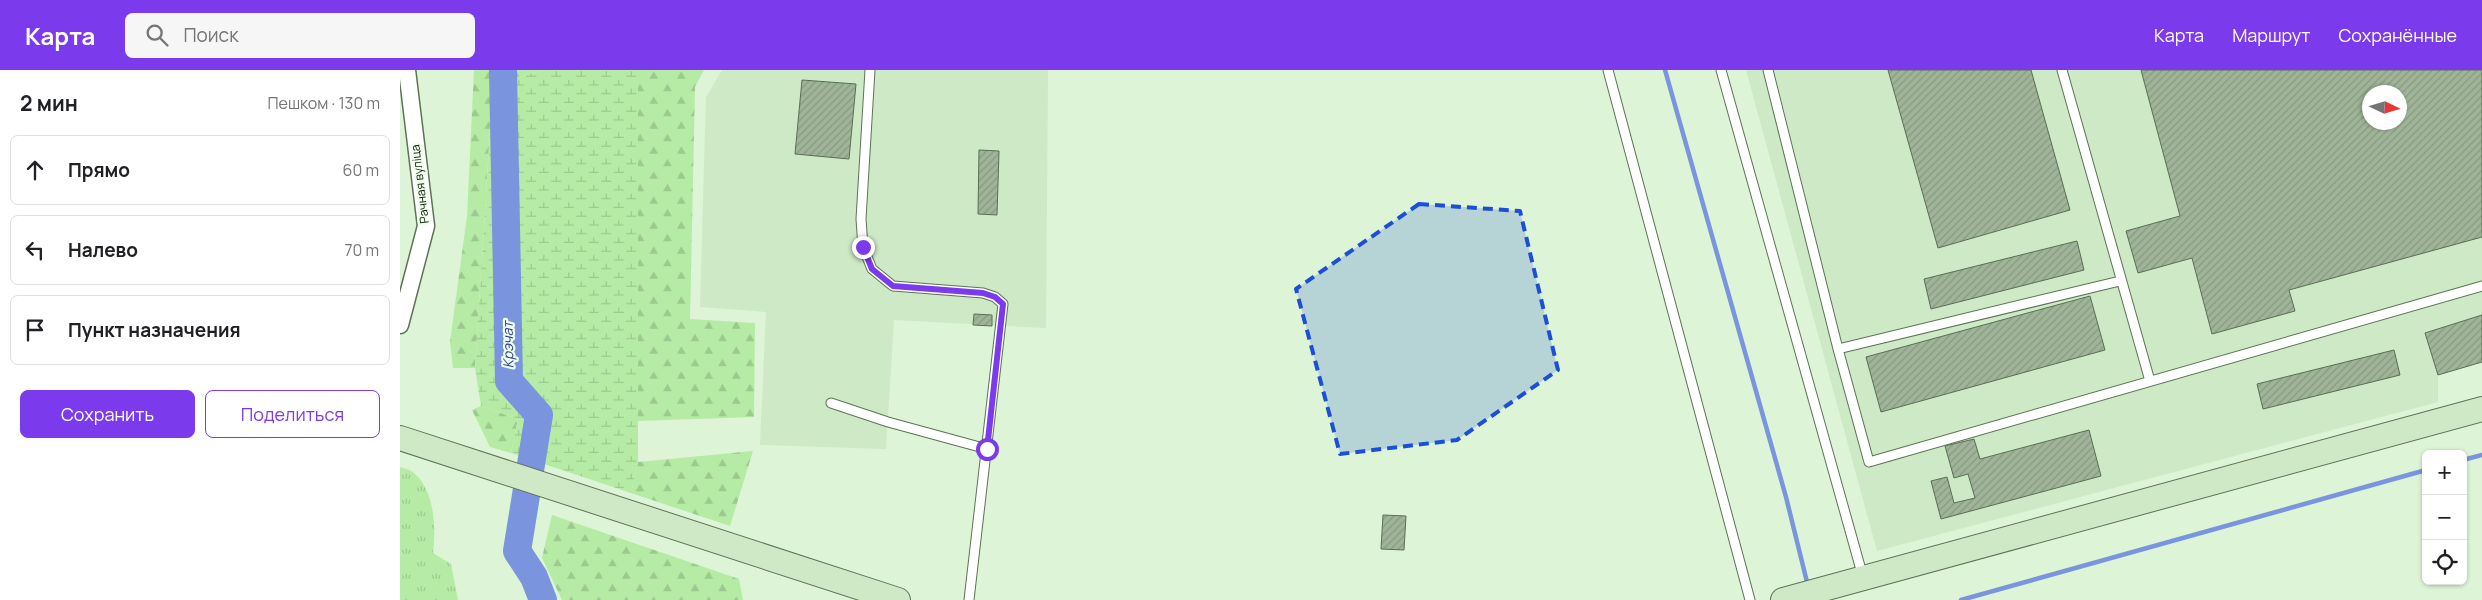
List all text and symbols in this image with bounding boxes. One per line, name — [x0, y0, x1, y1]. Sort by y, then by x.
search box — [125, 13, 475, 58]
text: Карта — [25, 19, 95, 52]
icon: search — [143, 21, 171, 49]
text: Поиск — [183, 22, 239, 48]
text: Карта — [2154, 23, 2204, 47]
text: Маршрут — [2232, 23, 2310, 47]
text: Сохранённые — [2338, 23, 2457, 47]
north arrow — [2362, 85, 2407, 130]
text: 2 мин — [20, 89, 78, 117]
text: Пешком · 130 m — [268, 92, 380, 114]
street label: Рачная вуліца — [406, 144, 433, 225]
icon: ahead — [21, 156, 49, 184]
text: Прямо — [68, 157, 130, 183]
text: 60 m — [343, 159, 379, 181]
icon: left — [21, 236, 49, 264]
route end — [852, 236, 875, 259]
text: Налево — [68, 237, 138, 263]
text: 70 m — [344, 239, 379, 261]
icon: arrive — [21, 316, 49, 344]
text: Пункт назначения — [68, 317, 241, 343]
water label: Крэчат — [498, 320, 517, 369]
button: Сохранить — [20, 390, 195, 438]
button: Поделиться — [205, 390, 380, 438]
route start — [976, 438, 999, 461]
map controls — [2422, 450, 2467, 585]
button: + — [2422, 450, 2467, 495]
button: − — [2422, 495, 2467, 540]
button: locate — [2422, 540, 2467, 585]

